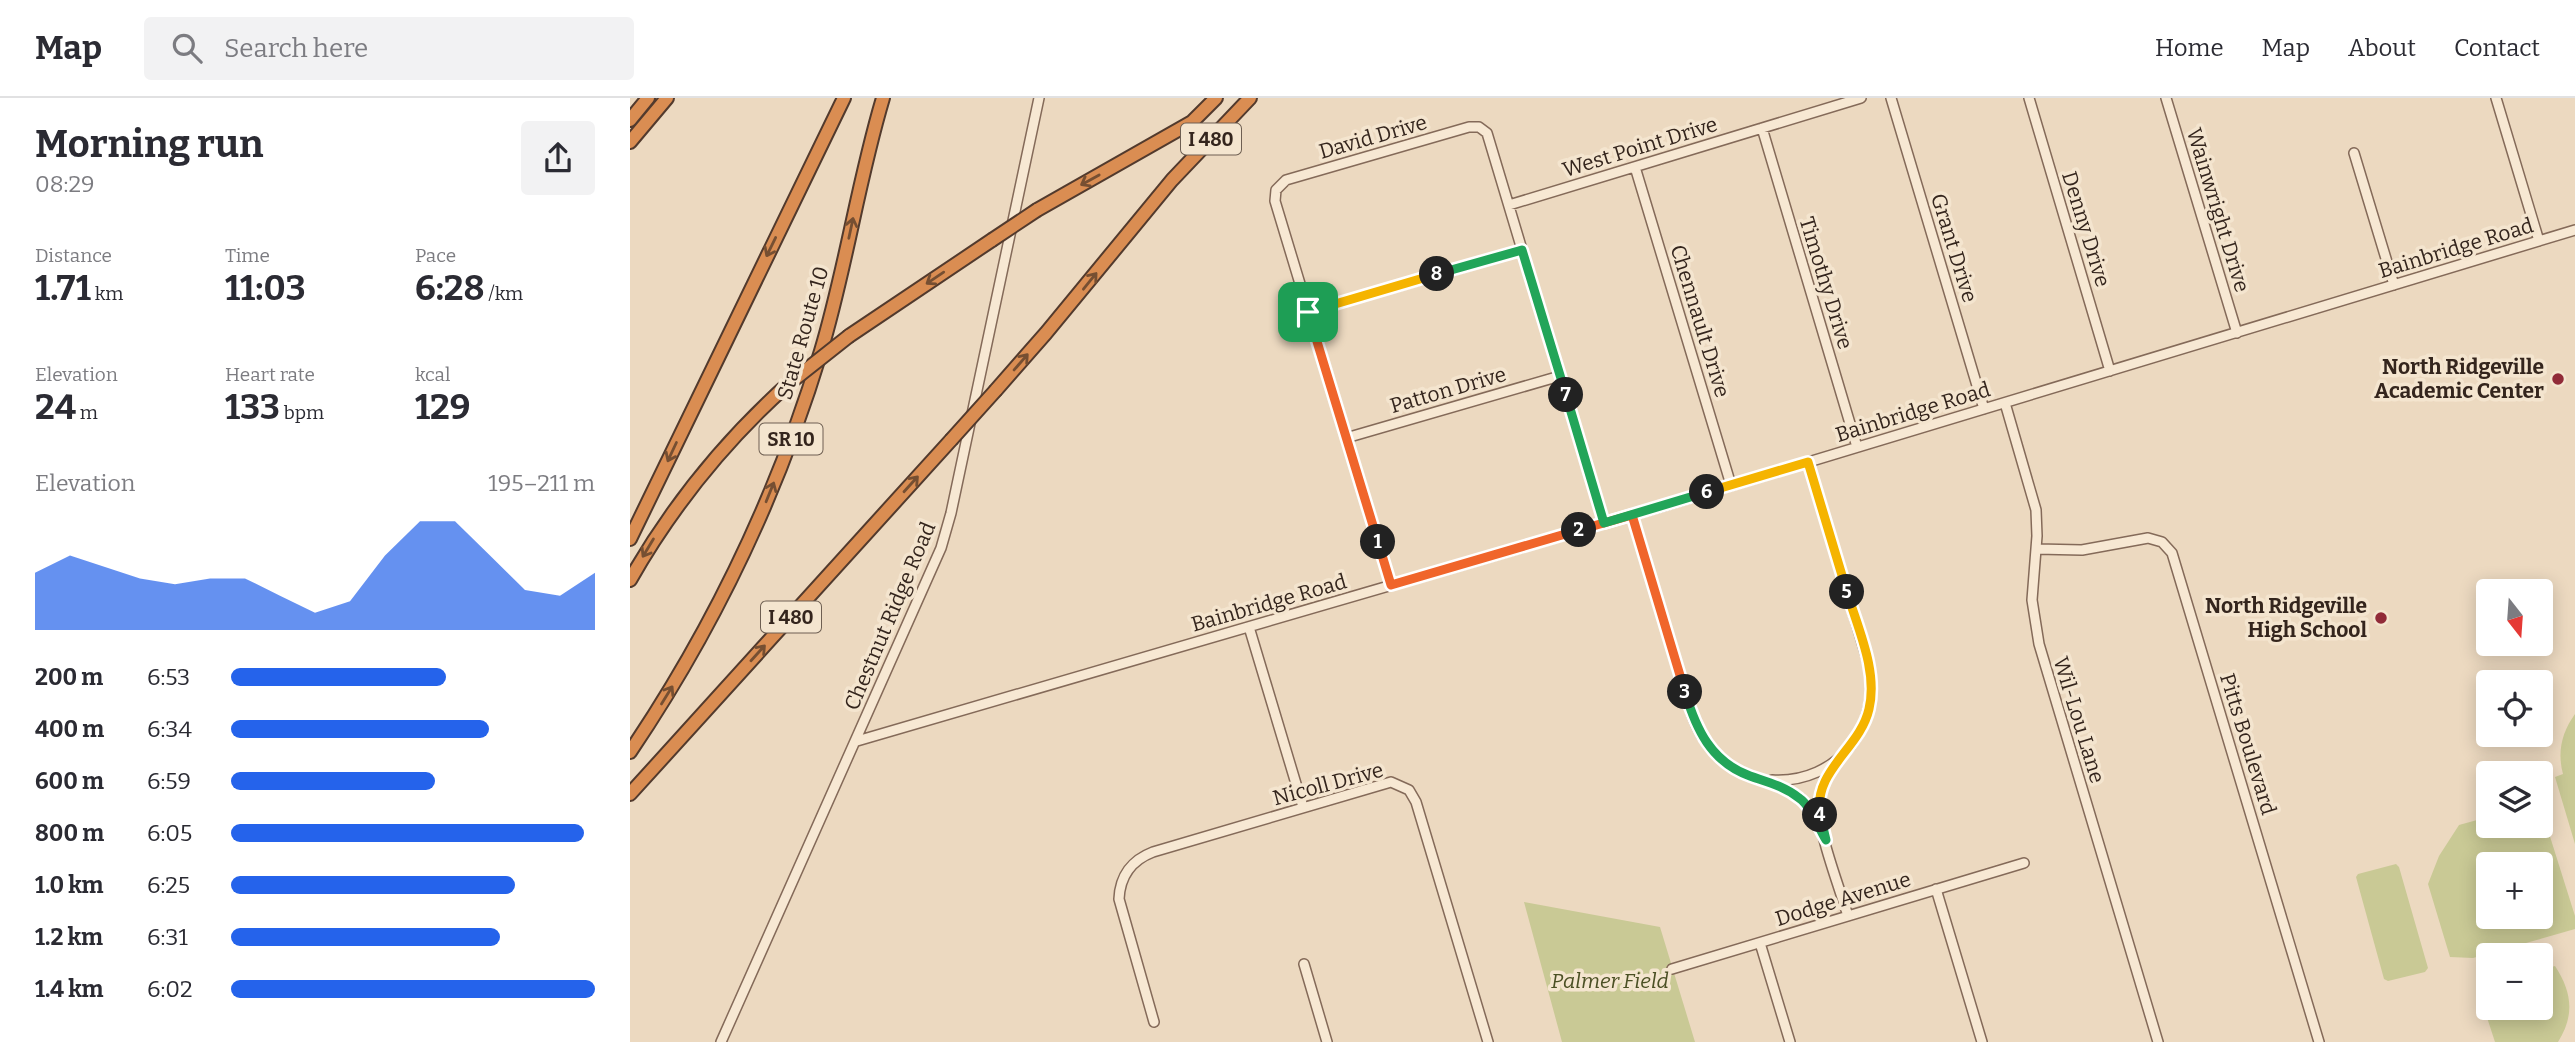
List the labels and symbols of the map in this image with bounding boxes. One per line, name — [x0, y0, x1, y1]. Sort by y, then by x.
street label: David Drive — [1316, 109, 1430, 165]
street label: West Point Drive — [1559, 111, 1721, 183]
road number: I 480 — [1181, 123, 1241, 154]
street label: Wainwright Drive — [2181, 125, 2255, 295]
street label: Denny Drive — [2056, 168, 2116, 290]
one-way arrow — [1081, 173, 1101, 187]
street label: Grant Drive — [1925, 190, 1983, 306]
street label: Bainbridge Road — [2375, 212, 2537, 284]
street label: Timothy Drive — [1794, 214, 1858, 352]
one-way arrow — [845, 217, 859, 240]
one-way arrow — [763, 236, 777, 257]
street label: Chennault Drive — [1664, 242, 1736, 400]
pin: 8 — [1420, 256, 1454, 292]
street label: State Route 10 — [772, 263, 834, 403]
one-way arrow — [926, 271, 945, 285]
one-way arrow — [1082, 272, 1098, 290]
pin — [1278, 282, 1338, 342]
one-way arrow — [1013, 353, 1029, 371]
place label: North Ridgeville Academic Center — [2374, 354, 2544, 404]
street label: Patton Drive — [1387, 361, 1509, 419]
marker: North Ridgeville Academic Center — [2550, 371, 2566, 387]
street label: Bainbridge Road — [1832, 376, 1994, 448]
pin: 7 — [1548, 378, 1584, 412]
road number: SR 10 — [760, 424, 822, 454]
one-way arrow — [664, 441, 678, 462]
pin: 6 — [1690, 474, 1724, 510]
one-way arrow — [903, 475, 919, 493]
one-way arrow — [764, 482, 777, 504]
pin: 2 — [1562, 512, 1597, 548]
street label: Chestnut Ridge Road — [839, 518, 941, 714]
pin: 1 — [1360, 524, 1396, 560]
one-way arrow — [641, 538, 655, 558]
street label: Bainbridge Road — [1188, 568, 1350, 638]
pin: 5 — [1830, 574, 1864, 610]
north arrow — [2476, 579, 2553, 656]
place label: North Ridgeville High School — [2205, 593, 2367, 643]
road number: I 480 — [761, 602, 821, 632]
marker: North Ridgeville High School — [2373, 610, 2389, 626]
one-way arrow — [750, 644, 766, 662]
street label: Wil-Lou Lane — [2047, 654, 2111, 786]
street label: Pitts Boulevard — [2214, 670, 2282, 818]
pin: 3 — [1668, 674, 1702, 710]
one-way arrow — [660, 685, 674, 705]
street label: Nicoll Drive — [1270, 757, 1386, 811]
pin: 4 — [1802, 798, 1838, 832]
street label: Dodge Avenue — [1772, 866, 1914, 932]
park label: Palmer Field — [1551, 968, 1669, 994]

